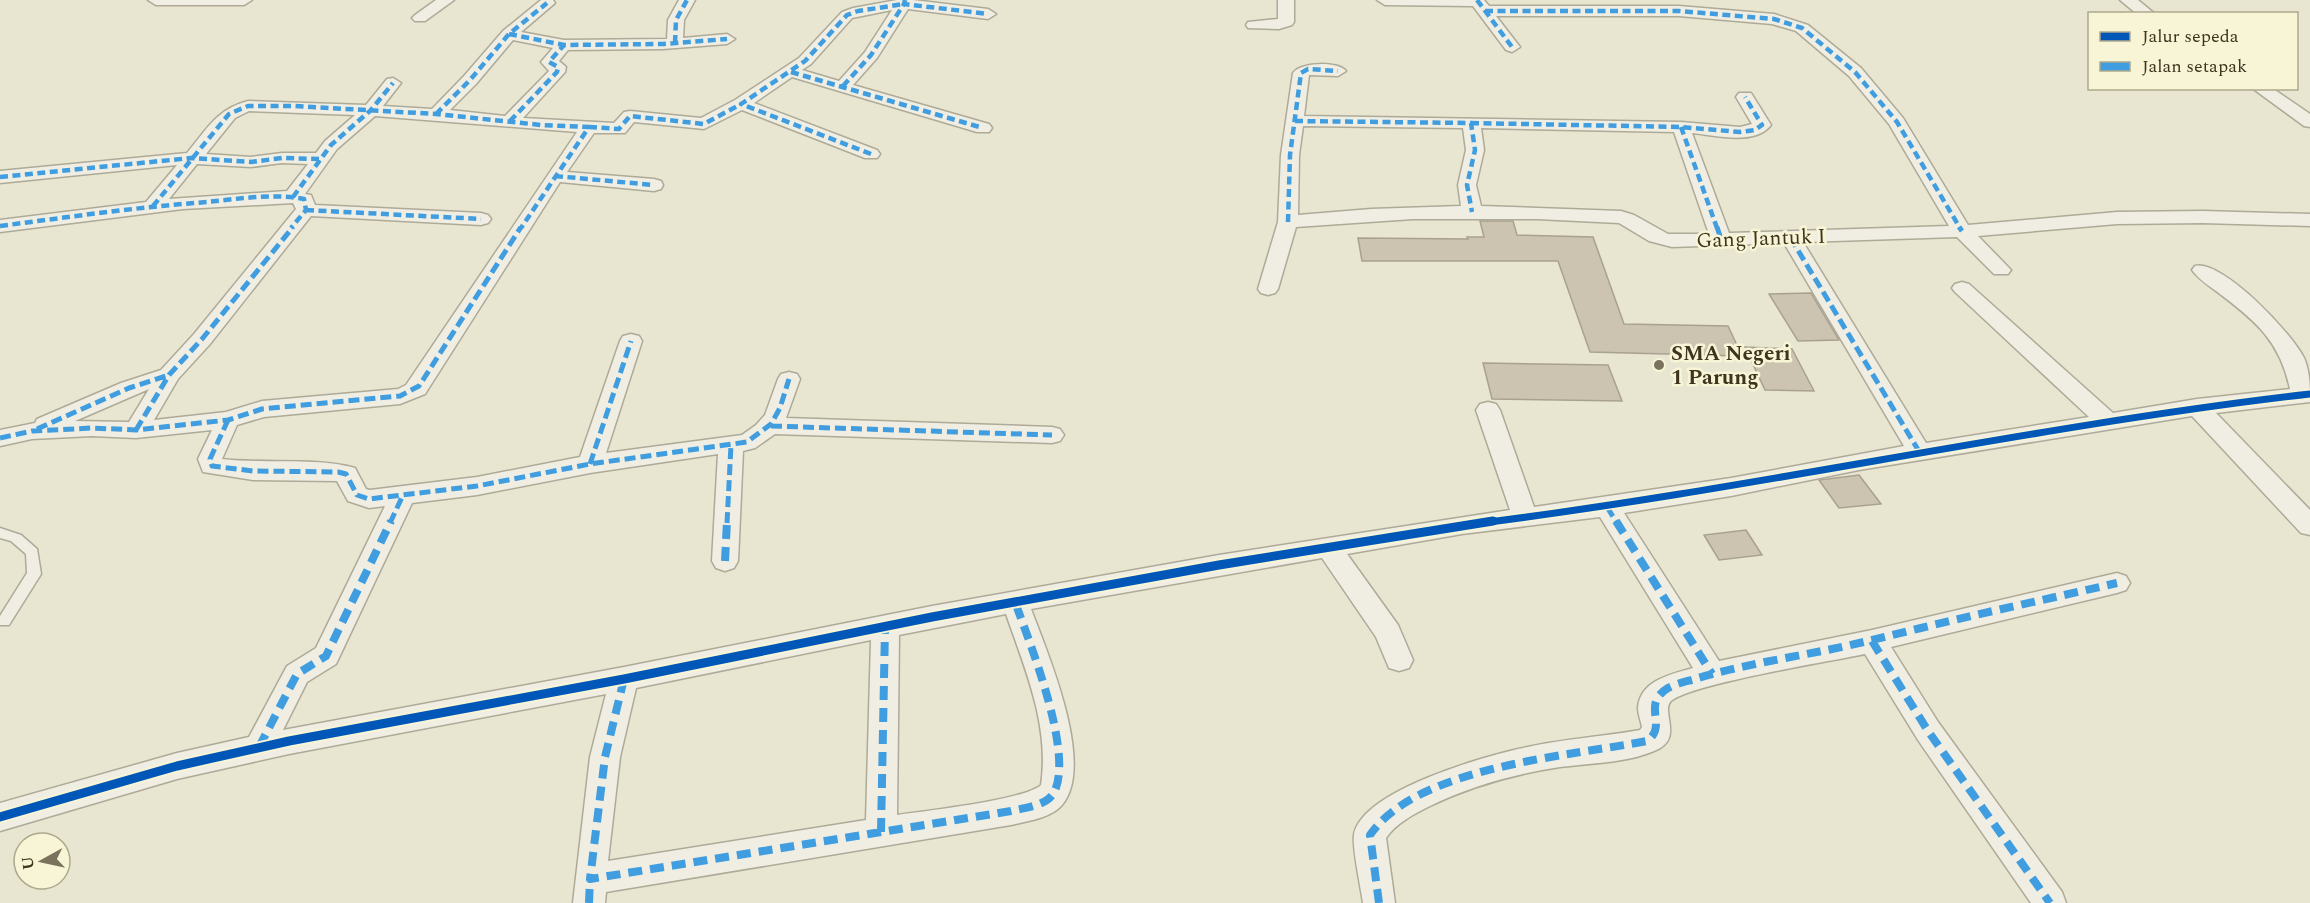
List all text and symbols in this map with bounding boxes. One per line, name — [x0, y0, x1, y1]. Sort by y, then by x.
legend — [2088, 12, 2298, 90]
text: Jalur sepeda — [2142, 23, 2239, 50]
text: Jalan setapak — [2142, 53, 2247, 80]
street label: Gang Jantuk I — [1696, 221, 1826, 257]
place label: SMA Negeri 1 Parung — [1671, 338, 1790, 394]
marker: SMA Negeri 1 Parung — [1652, 358, 1666, 372]
north arrow — [12, 831, 72, 891]
text: U — [15, 855, 41, 871]

